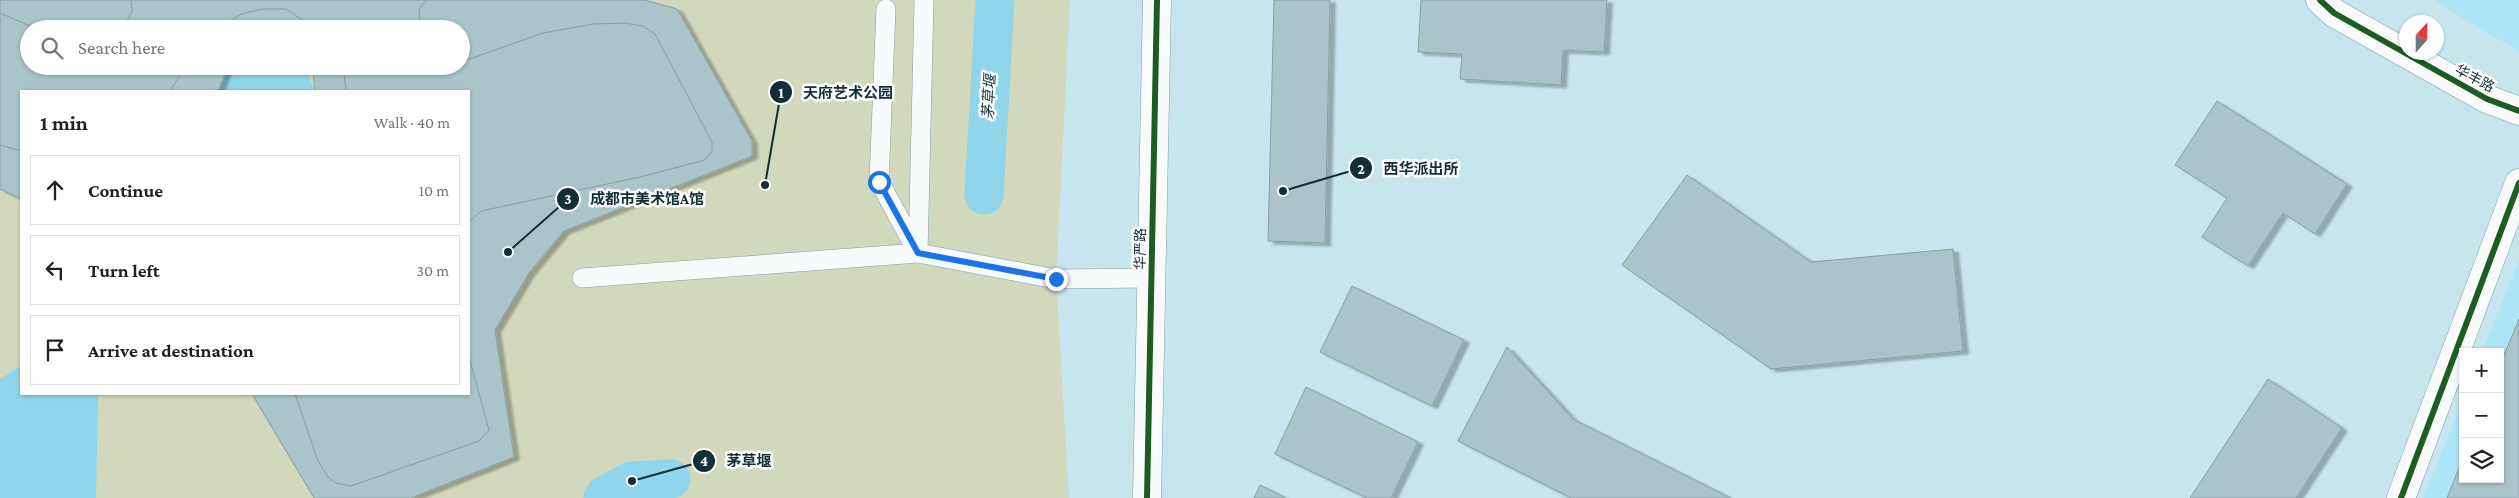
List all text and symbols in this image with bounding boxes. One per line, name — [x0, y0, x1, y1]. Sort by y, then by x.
north arrow — [2399, 15, 2444, 60]
search box — [20, 20, 470, 75]
icon: search — [38, 34, 66, 62]
text: Search here — [78, 37, 165, 58]
street label: 华丰路 — [2453, 61, 2497, 95]
water label: 茅草堰 — [980, 71, 998, 120]
callout: 天府艺术公园 — [768, 77, 903, 107]
text: 1 — [778, 85, 784, 101]
text: 天府艺术公园 — [803, 85, 893, 101]
text: 1 min — [40, 111, 88, 135]
text: Walk · 40 m — [374, 114, 450, 131]
callout: 西华派出所 — [1348, 153, 1468, 183]
text: 西华派出所 — [1383, 160, 1459, 177]
text: 2 — [1357, 161, 1365, 177]
route start — [868, 171, 891, 194]
icon: ahead — [41, 176, 69, 204]
text: Continue — [88, 180, 163, 201]
text: 10 m — [419, 182, 449, 199]
callout: 成都市美术馆A馆 — [555, 184, 714, 214]
text: 成都市美术馆A馆 — [590, 190, 704, 207]
text: 3 — [564, 191, 572, 207]
street label: 华严路 — [1132, 228, 1148, 270]
icon: left — [41, 256, 69, 284]
text: Turn left — [88, 260, 160, 281]
text: 30 m — [417, 262, 449, 279]
route end — [1045, 268, 1068, 291]
icon: arrive — [41, 336, 69, 364]
text: Arrive at destination — [88, 340, 254, 361]
map controls — [2459, 348, 2504, 483]
button: + — [2459, 348, 2504, 393]
button: − — [2459, 393, 2504, 438]
button: layers — [2459, 438, 2504, 483]
callout: 茅草堰 — [691, 446, 781, 476]
text: 4 — [700, 453, 708, 469]
text: 茅草堰 — [726, 453, 772, 469]

